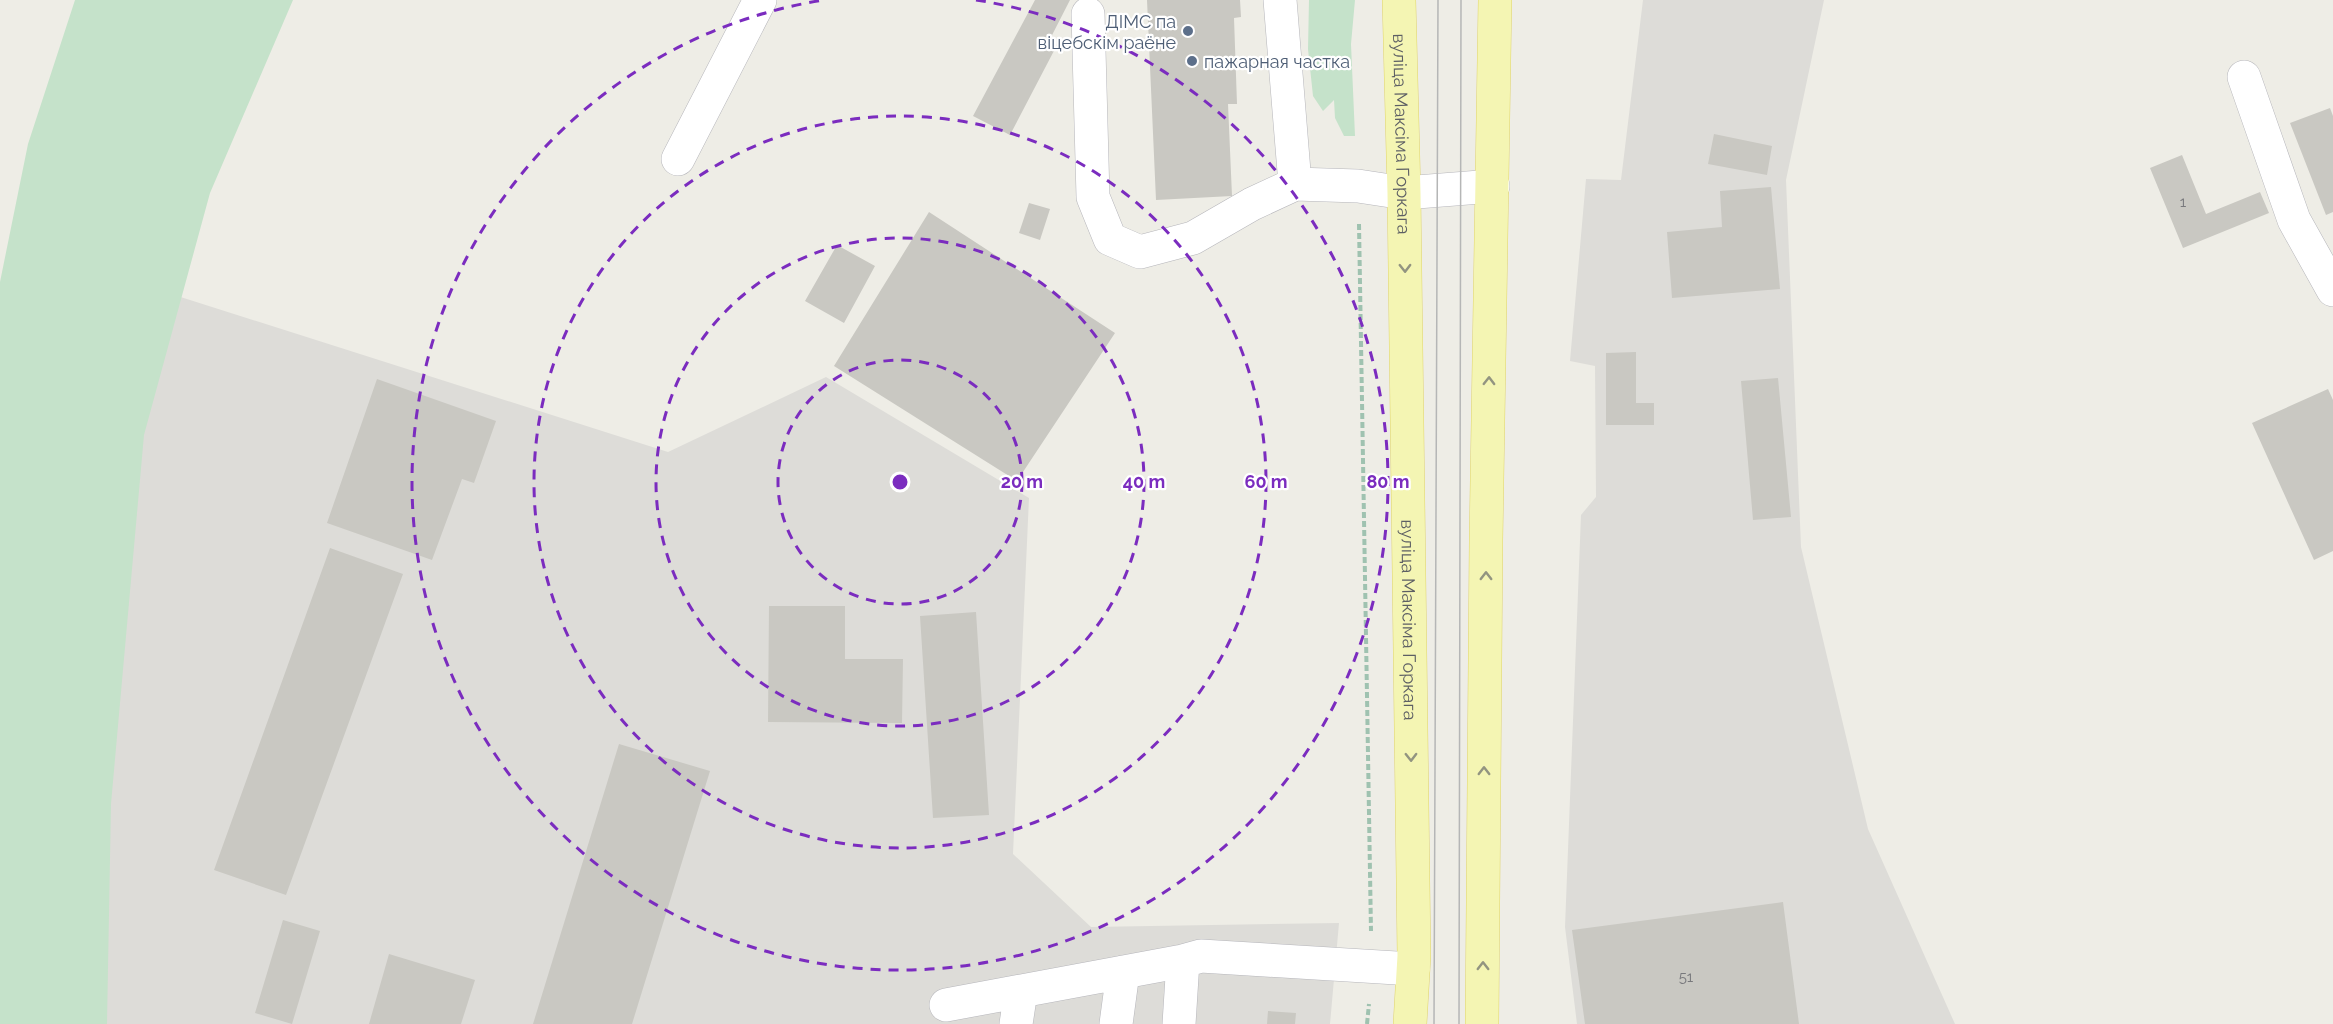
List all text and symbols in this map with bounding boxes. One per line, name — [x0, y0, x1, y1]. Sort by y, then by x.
place label: ДІМС па віцебскім раёне — [1038, 11, 1176, 53]
marker: ДІМС па віцебскім раёне — [1181, 24, 1195, 38]
street label: вуліца Максіма Горкага — [1389, 33, 1415, 235]
place label: пажарная частка — [1204, 51, 1350, 72]
marker: пажарная частка — [1185, 54, 1199, 68]
house number: 1 — [2180, 193, 2187, 211]
one-way arrow — [1399, 264, 1411, 273]
one-way arrow — [1483, 376, 1495, 385]
text: 20 m — [1001, 471, 1043, 492]
text: 40 m — [1123, 471, 1165, 492]
text: 60 m — [1244, 471, 1288, 492]
text: 80 m — [1366, 471, 1410, 492]
centre of rings — [890, 472, 910, 492]
street label: вуліца Максіма Горкага — [1398, 519, 1421, 721]
one-way arrow — [1480, 571, 1492, 580]
one-way arrow — [1405, 753, 1417, 762]
one-way arrow — [1478, 766, 1490, 775]
one-way arrow — [1477, 961, 1489, 970]
house number: 51 — [1679, 968, 1694, 986]

